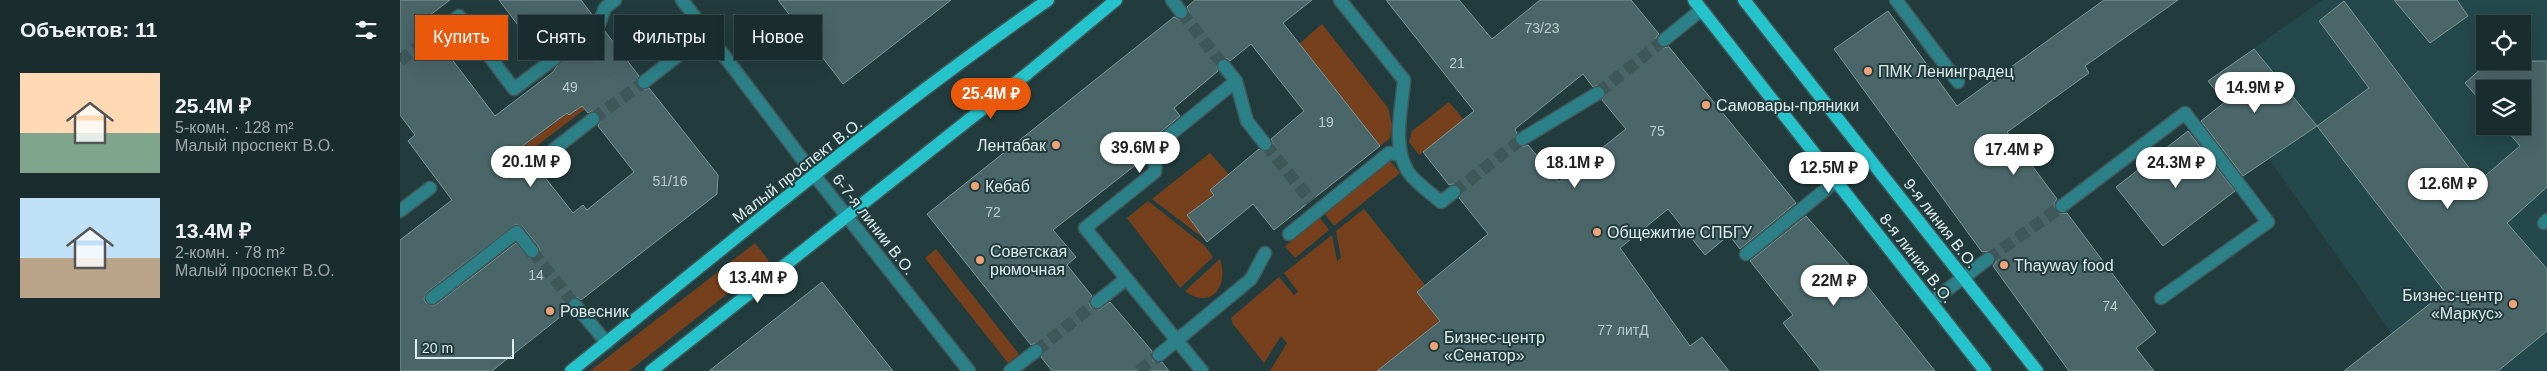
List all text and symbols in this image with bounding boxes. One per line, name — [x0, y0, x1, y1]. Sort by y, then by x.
chip: Купить — [415, 15, 508, 60]
chip: Снять — [518, 15, 604, 60]
chip: Фильтры — [614, 15, 724, 60]
chip: Новое — [734, 15, 822, 60]
map controls — [2476, 15, 2531, 135]
button: locate — [2476, 15, 2531, 70]
icon: filters — [352, 16, 380, 44]
text: Объектов: 11 — [20, 18, 157, 41]
house number: 73/23 — [1524, 20, 1560, 36]
house number: 21 — [1449, 55, 1465, 71]
place label: ПМК Ленинградец — [1878, 63, 2014, 80]
marker: ПМК Ленинградец — [1862, 65, 1874, 77]
pin: 14.9M ₽ — [2209, 72, 2301, 114]
pin: 25.4M ₽ — [945, 78, 1037, 120]
house number: 49 — [562, 79, 578, 95]
text: 14.9M ₽ — [2226, 79, 2284, 96]
button: layers — [2476, 80, 2531, 135]
text: 25.4M ₽ — [962, 85, 1020, 102]
icon: home — [60, 93, 120, 153]
text: 25.4M ₽ — [175, 94, 251, 117]
place label: Самовары-пряники — [1716, 97, 1859, 114]
marker: Самовары-пряники — [1700, 99, 1712, 111]
house number: 19 — [1318, 114, 1334, 130]
street label: Малый проспект В.О. — [729, 115, 865, 226]
text: 5-комн. · 128 m² — [175, 119, 294, 136]
house number: 75 — [1649, 123, 1665, 139]
pin: 39.6M ₽ — [1094, 132, 1186, 174]
pin: 17.4M ₽ — [1968, 134, 2060, 176]
text: Малый проспект В.О. — [175, 137, 335, 154]
place label: Лентабак — [977, 137, 1047, 154]
marker: Лентабак — [1050, 139, 1062, 151]
text: 39.6M ₽ — [1111, 139, 1169, 156]
text: 17.4M ₽ — [1985, 141, 2043, 158]
pin: 20.1M ₽ — [485, 146, 577, 188]
pin: 18.1M ₽ — [1529, 146, 1621, 189]
pin: 24.3M ₽ — [2130, 146, 2222, 189]
pin: 12.5M ₽ — [1783, 152, 1875, 194]
text: 20.1M ₽ — [502, 153, 560, 170]
text: 18.1M ₽ — [1546, 154, 1604, 171]
text: 24.3M ₽ — [2147, 154, 2205, 171]
text: 12.5M ₽ — [1800, 159, 1858, 176]
pin: 12.6M ₽ — [2402, 168, 2494, 210]
street label: 6-7-я линии В.О. — [829, 171, 918, 278]
house number: 51/16 — [652, 173, 688, 189]
street label: 9-я линия В.О. — [1901, 175, 1981, 271]
text: 12.6M ₽ — [2419, 175, 2477, 192]
place label: Кебаб — [985, 178, 1030, 195]
marker: Кебаб — [969, 180, 981, 192]
house number: 72 — [985, 204, 1001, 220]
street label: 8-я линия В.О. — [1877, 210, 1957, 306]
icon: home — [60, 218, 120, 278]
text: 13.4M ₽ — [175, 219, 251, 242]
place label: Общежитие СПБГУ — [1607, 224, 1753, 241]
marker: Общежитие СПБГУ — [1591, 226, 1603, 238]
place label: Советская рюмочная — [990, 243, 1067, 278]
text: 2-комн. · 78 m² — [175, 244, 285, 261]
marker: Советская рюмочная — [974, 254, 986, 266]
place label: Thayway food — [2014, 257, 2114, 274]
marker: Thayway food — [1998, 259, 2010, 271]
text: Малый проспект В.О. — [175, 262, 335, 279]
pin: 13.4M ₽ — [712, 262, 804, 304]
pin: 22M ₽ — [1799, 264, 1869, 307]
house number: 14 — [528, 267, 544, 283]
text: 13.4M ₽ — [729, 269, 787, 286]
text: 22M ₽ — [1812, 272, 1856, 289]
place label: Бизнес-центр «Маркус» — [2402, 287, 2503, 322]
house number: 74 — [2102, 298, 2118, 314]
marker: Бизнес-центр «Маркус» — [2507, 298, 2519, 310]
place label: Ровесник — [560, 303, 630, 320]
marker: Ровесник — [544, 305, 556, 317]
house number: 77 литД — [1597, 322, 1649, 338]
place label: Бизнес-центр «Сенатор» — [1444, 329, 1545, 364]
scale bar — [415, 336, 514, 359]
text: 20 m — [422, 340, 453, 356]
marker: Бизнес-центр «Сенатор» — [1428, 340, 1440, 352]

